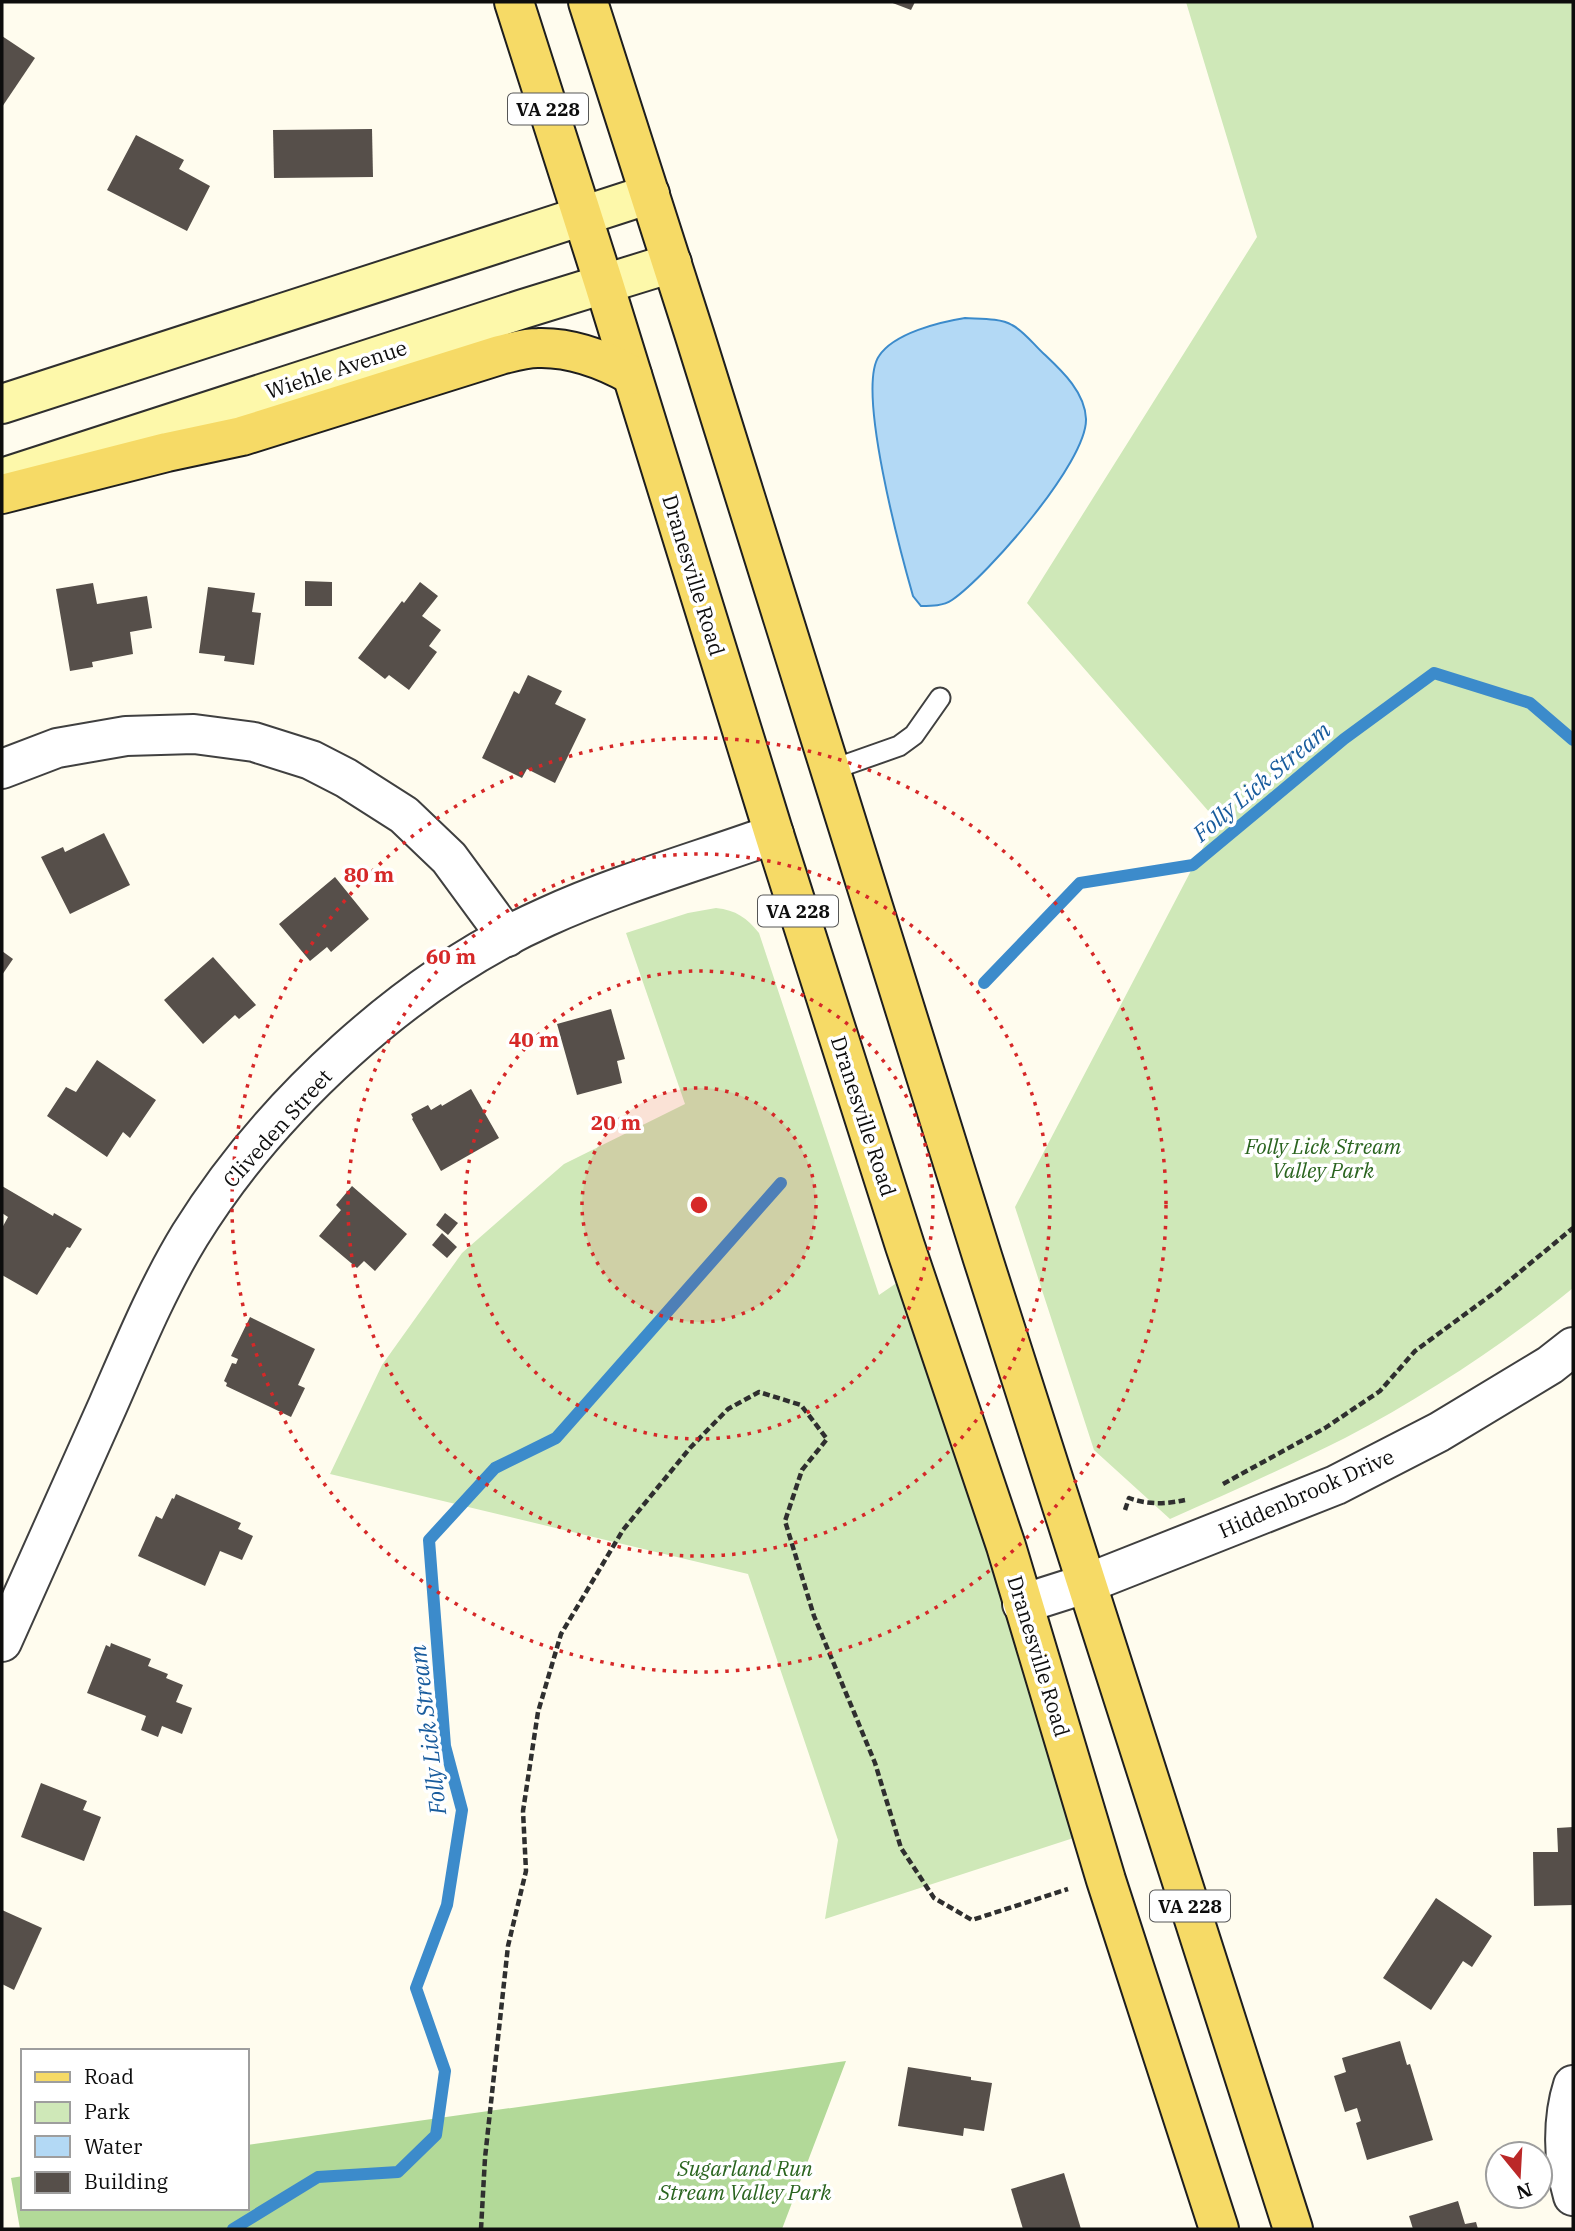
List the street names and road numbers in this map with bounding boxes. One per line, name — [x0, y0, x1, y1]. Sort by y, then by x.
road number: VA 228 — [508, 94, 588, 124]
street label: Wiehle Avenue — [262, 333, 410, 405]
street label: Dranesville Road — [656, 491, 732, 659]
road number: VA 228 — [758, 896, 838, 926]
street label: Dranesville Road — [825, 1032, 903, 1200]
street label: Cliveden Street — [216, 1063, 338, 1193]
street label: Hiddenbrook Drive — [1214, 1442, 1398, 1544]
street label: Dranesville Road — [1001, 1572, 1077, 1740]
road number: VA 228 — [1150, 1890, 1230, 1922]

